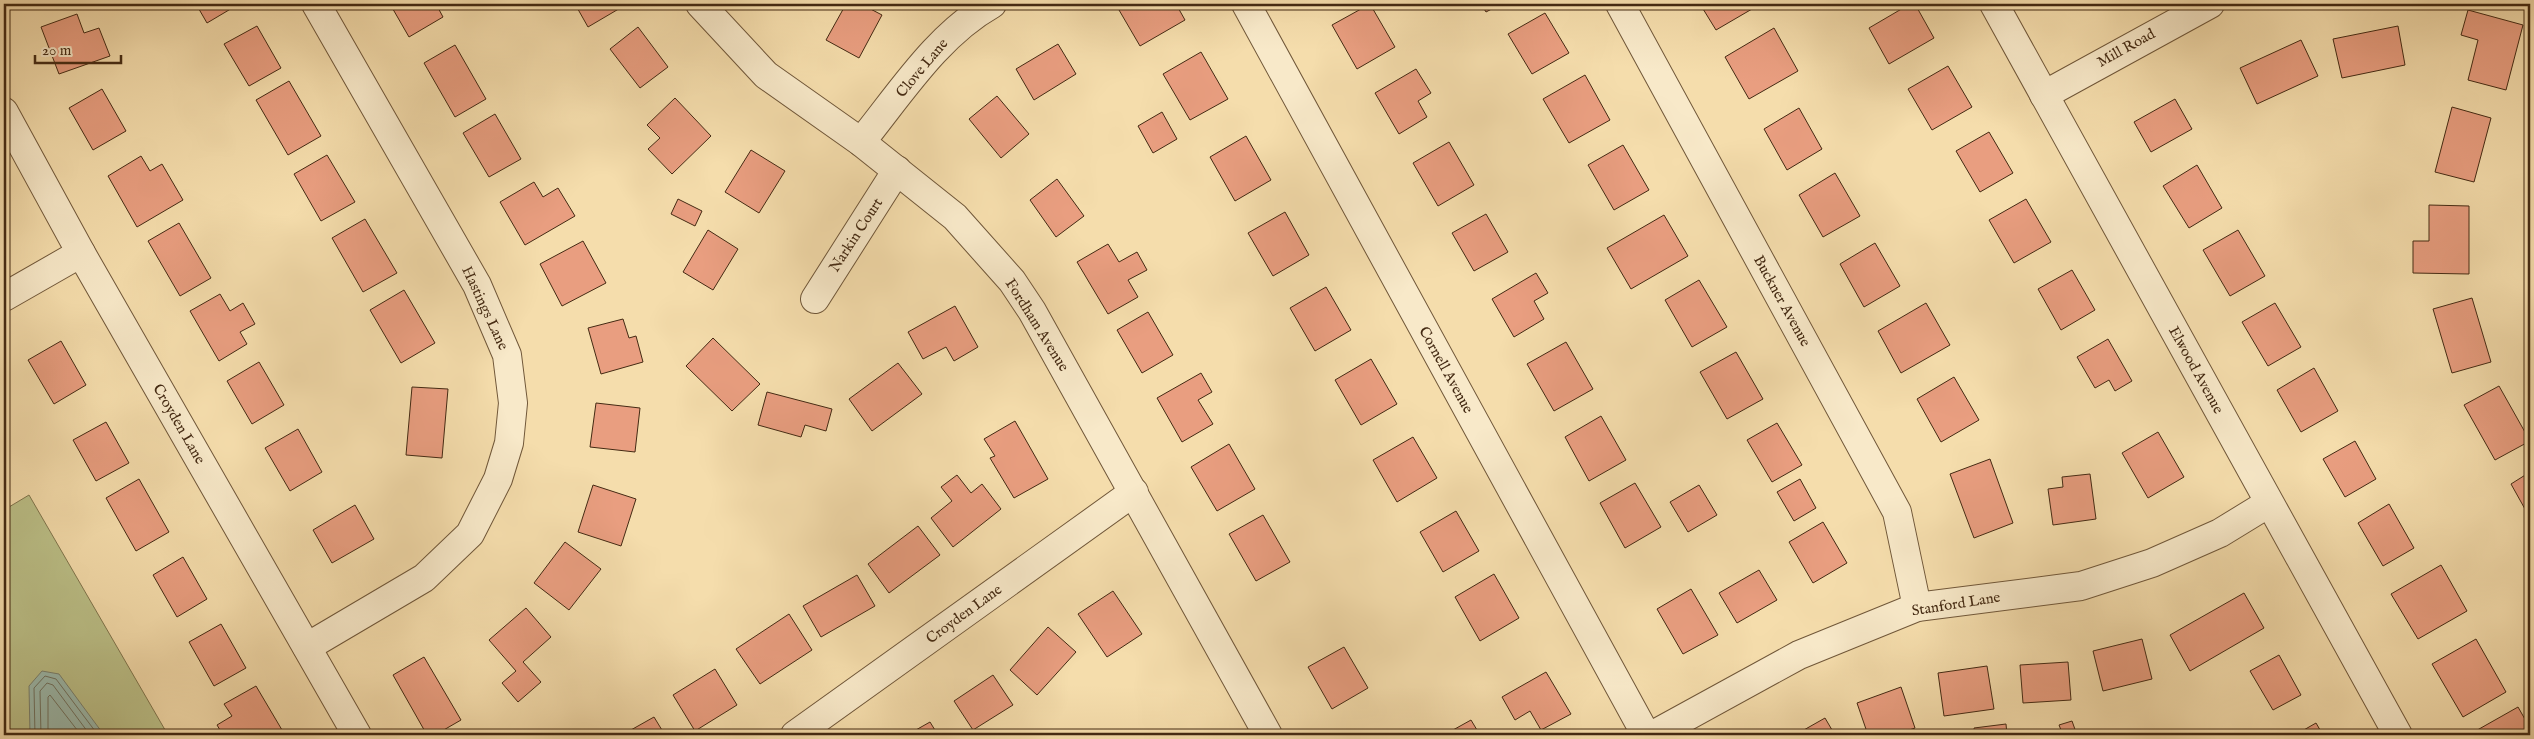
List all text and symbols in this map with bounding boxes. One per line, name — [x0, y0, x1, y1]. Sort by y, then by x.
street label: Mill Road — [2094, 24, 2159, 72]
scale bar — [35, 32, 121, 64]
street label: Clove Lane — [892, 34, 952, 101]
text: 20 m — [42, 41, 72, 60]
street label: Narkin Court — [825, 194, 887, 276]
street label: Buckner Avenue — [1749, 252, 1815, 350]
street label: Hastings Lane — [457, 263, 513, 353]
street label: Fordham Avenue — [1001, 275, 1073, 375]
street label: Cornell Avenue — [1414, 323, 1478, 417]
street label: Elwood Avenue — [2164, 323, 2228, 417]
street label: Croyden Lane — [148, 381, 210, 468]
street label: Croyden Lane — [922, 580, 1006, 648]
street label: Stanford Lane — [1910, 588, 2002, 620]

